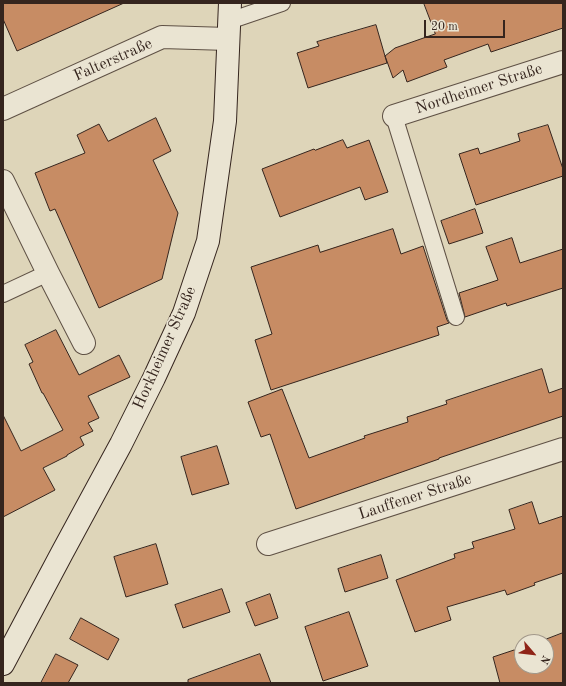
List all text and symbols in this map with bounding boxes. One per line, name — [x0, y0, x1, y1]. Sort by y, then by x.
scale bar — [426, 12, 507, 38]
text: 20 m — [431, 21, 458, 33]
street label: Falterstraße — [71, 34, 155, 86]
street label: Nordheimer Straße — [413, 59, 545, 119]
street label: Horkheimer Straße — [129, 283, 201, 413]
street label: Lauffener Straße — [356, 470, 474, 524]
north arrow — [514, 634, 554, 674]
text: N — [537, 653, 551, 666]

